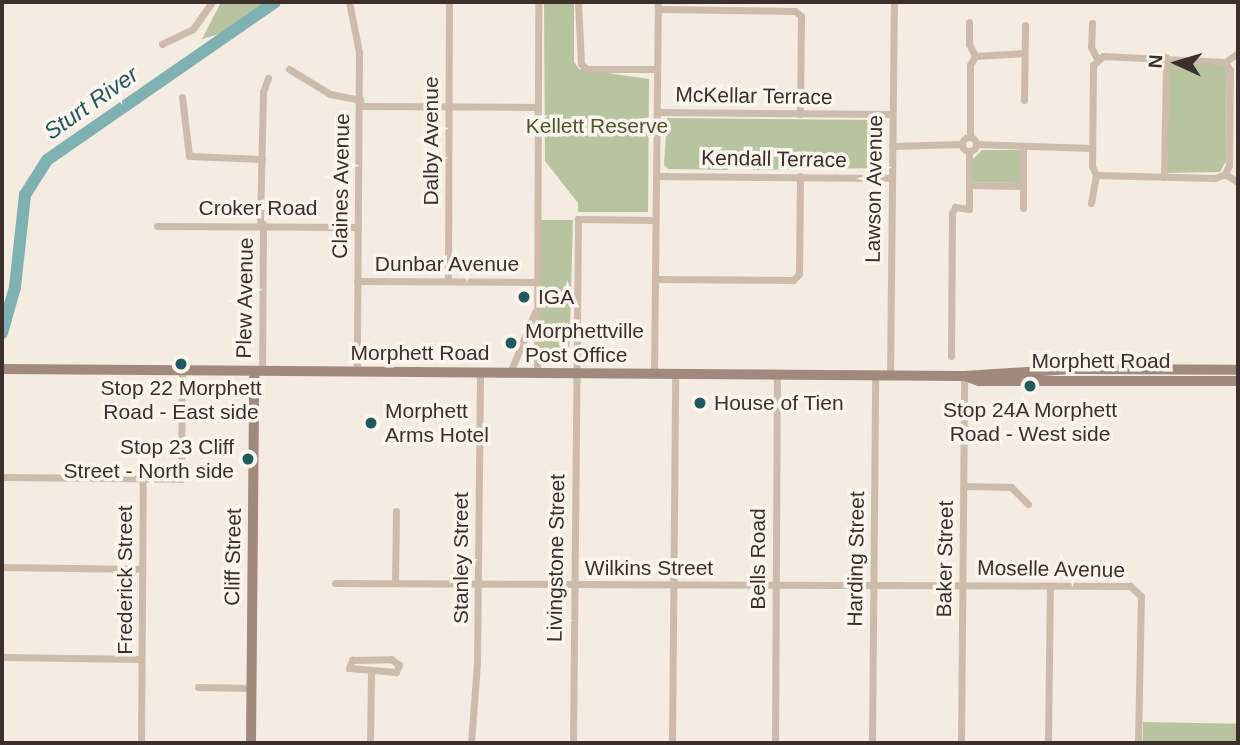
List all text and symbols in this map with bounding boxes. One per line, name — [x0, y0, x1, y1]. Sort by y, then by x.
north arrow — [1142, 28, 1212, 98]
text: N — [1145, 54, 1167, 69]
water label: Sturt River — [39, 61, 143, 145]
street label: Dalby Avenue — [418, 76, 444, 206]
street label: McKellar Terrace — [675, 82, 833, 110]
street label: Claines Avenue — [327, 112, 355, 260]
park label: Kellett Reserve — [526, 113, 668, 139]
street label: Lawson Avenue — [860, 114, 888, 264]
street label: Kendall Terrace — [701, 145, 847, 173]
street label: Croker Road — [198, 195, 318, 221]
street label: Plew Avenue — [231, 237, 259, 359]
street label: Dunbar Avenue — [374, 251, 520, 277]
place label: IGA — [538, 284, 574, 310]
marker: IGA — [516, 289, 532, 305]
place label: Morphettville Post Office — [525, 318, 644, 368]
marker: Morphettville Post Office — [503, 335, 519, 351]
street label: Morphett Road — [351, 340, 489, 366]
street label: Morphett Road — [1032, 348, 1170, 374]
marker: Stop 22 Morphett Road - East side — [173, 356, 189, 372]
place label: Stop 22 Morphett Road - East side — [100, 375, 262, 425]
marker: Stop 24A Morphett Road - West side — [1022, 378, 1038, 394]
place label: House of Tien — [714, 390, 844, 416]
marker: House of Tien — [692, 395, 708, 411]
place label: Stop 24A Morphett Road - West side — [942, 397, 1118, 447]
place label: Morphett Arms Hotel — [385, 398, 489, 448]
marker: Morphett Arms Hotel — [363, 415, 379, 431]
place label: Stop 23 Cliff Street - North side — [64, 434, 234, 484]
marker: Stop 23 Cliff Street - North side — [240, 451, 256, 467]
street label: Livingstone Street — [542, 474, 570, 642]
street label: Harding Street — [842, 491, 870, 627]
street label: Stanley Street — [448, 492, 474, 624]
street label: Baker Street — [931, 500, 959, 618]
street label: Frederick Street — [112, 505, 138, 655]
street label: Cliff Street — [220, 508, 246, 606]
street label: Bells Road — [745, 508, 771, 610]
street label: Wilkins Street — [585, 555, 713, 581]
street label: Moselle Avenue — [976, 555, 1126, 583]

